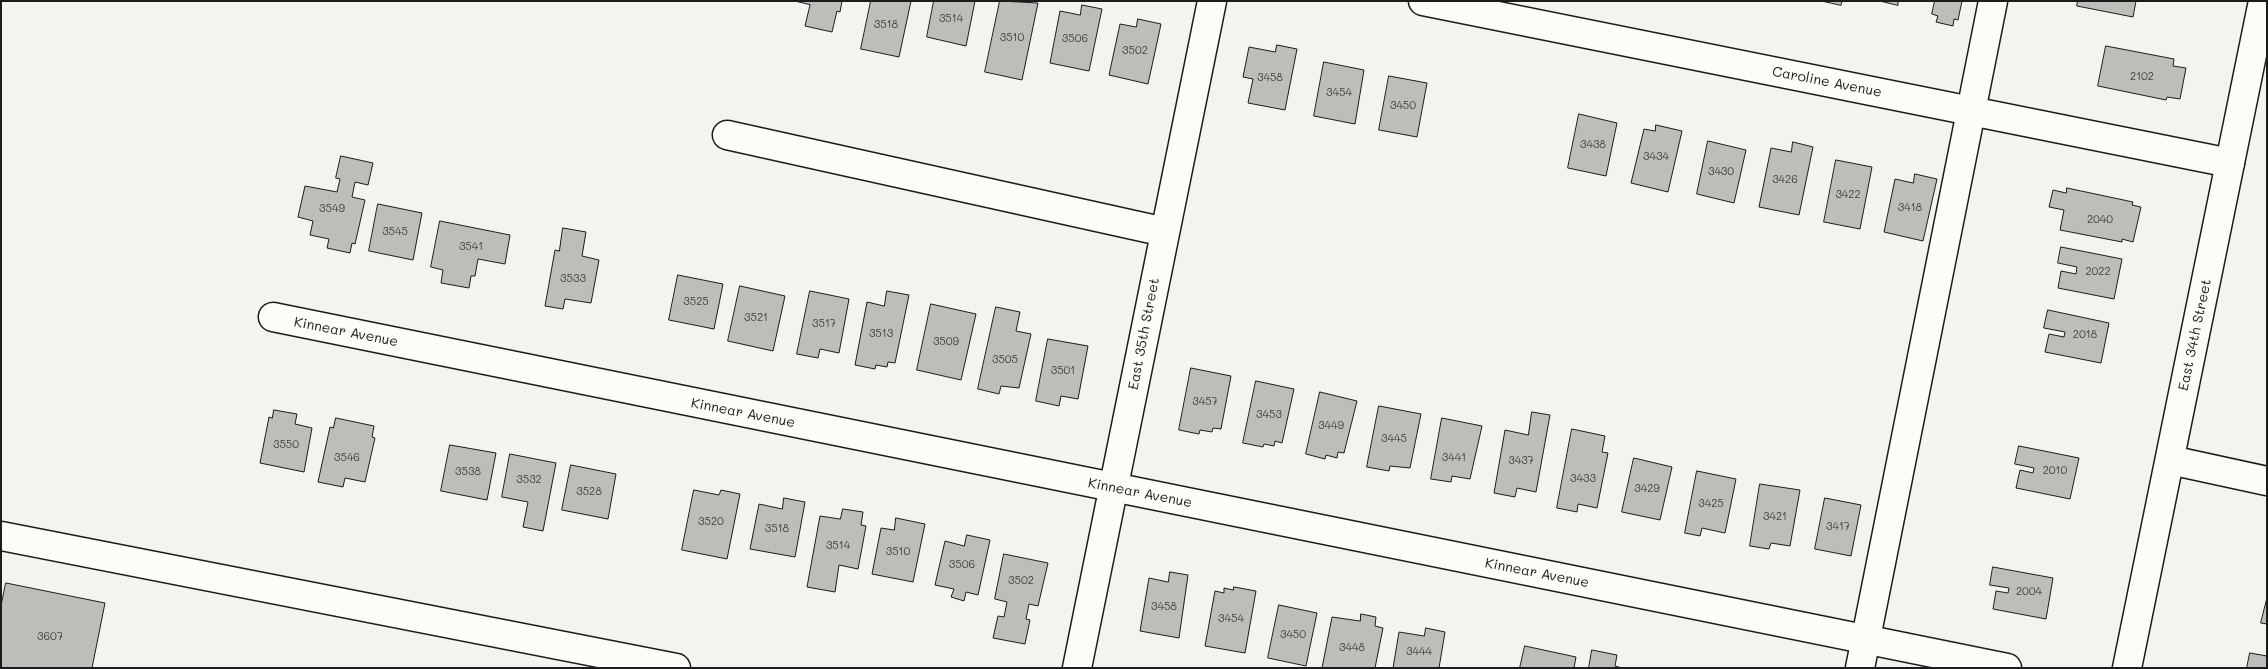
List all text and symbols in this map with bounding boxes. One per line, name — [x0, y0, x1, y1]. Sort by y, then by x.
house number: 3514 — [939, 12, 963, 26]
house number: 3518 — [874, 18, 898, 32]
house number: 3510 — [1000, 31, 1024, 45]
house number: 3506 — [1062, 32, 1088, 46]
house number: 3502 — [1122, 44, 1148, 58]
street label: Caroline Avenue — [1771, 63, 1883, 101]
house number: 2102 — [2130, 70, 2154, 84]
house number: 3458 — [1257, 71, 1283, 85]
house number: 3454 — [1326, 86, 1352, 100]
house number: 3450 — [1390, 99, 1416, 113]
house number: 3438 — [1580, 138, 1606, 152]
house number: 3434 — [1643, 150, 1669, 164]
house number: 3430 — [1708, 165, 1734, 179]
house number: 3426 — [1772, 173, 1798, 187]
house number: 3422 — [1835, 188, 1861, 202]
house number: 3418 — [1898, 201, 1922, 215]
house number: 3549 — [319, 202, 345, 216]
house number: 2040 — [2087, 213, 2113, 227]
house number: 3545 — [382, 225, 408, 239]
house number: 3541 — [459, 240, 483, 254]
house number: 2022 — [2085, 265, 2111, 279]
house number: 3533 — [560, 272, 586, 286]
street label: East 35th Street — [1125, 277, 1163, 391]
street label: East 34th Street — [2175, 278, 2215, 392]
house number: 3525 — [683, 295, 709, 309]
house number: 3521 — [744, 311, 768, 325]
street label: Kinnear Avenue — [293, 314, 399, 350]
house number: 3517 — [812, 317, 836, 331]
house number: 3513 — [869, 327, 893, 341]
house number: 2018 — [2073, 328, 2097, 342]
house number: 3509 — [933, 335, 959, 349]
house number: 3505 — [992, 353, 1018, 367]
house number: 3501 — [1051, 364, 1075, 378]
street label: Kinnear Avenue — [690, 395, 796, 431]
house number: 3457 — [1192, 395, 1218, 409]
house number: 3453 — [1256, 408, 1282, 422]
house number: 3449 — [1318, 419, 1344, 433]
house number: 3445 — [1381, 432, 1407, 446]
house number: 3550 — [273, 438, 299, 452]
house number: 3546 — [334, 451, 360, 465]
house number: 3441 — [1442, 451, 1466, 465]
house number: 3437 — [1508, 454, 1534, 468]
house number: 2010 — [2043, 464, 2067, 478]
house number: 3538 — [455, 465, 481, 479]
house number: 3433 — [1570, 472, 1596, 486]
house number: 3532 — [516, 473, 542, 487]
street label: Kinnear Avenue — [1087, 475, 1193, 511]
house number: 3429 — [1634, 482, 1660, 496]
house number: 3528 — [576, 485, 602, 499]
house number: 3425 — [1698, 497, 1724, 511]
house number: 3421 — [1763, 510, 1787, 524]
house number: 3520 — [698, 515, 724, 529]
house number: 3417 — [1826, 520, 1850, 534]
house number: 3518 — [765, 522, 789, 536]
house number: 3514 — [826, 539, 850, 553]
house number: 3510 — [886, 545, 910, 559]
street label: Kinnear Avenue — [1484, 555, 1590, 591]
house number: 3506 — [949, 558, 975, 572]
house number: 3502 — [1008, 574, 1034, 588]
house number: 2004 — [2016, 585, 2042, 599]
house number: 3458 — [1151, 600, 1177, 614]
house number: 3454 — [1218, 612, 1244, 626]
house number: 3450 — [1280, 628, 1306, 642]
house number: 3607 — [37, 630, 63, 644]
house number: 3448 — [1339, 641, 1365, 655]
house number: 3444 — [1406, 645, 1432, 659]

